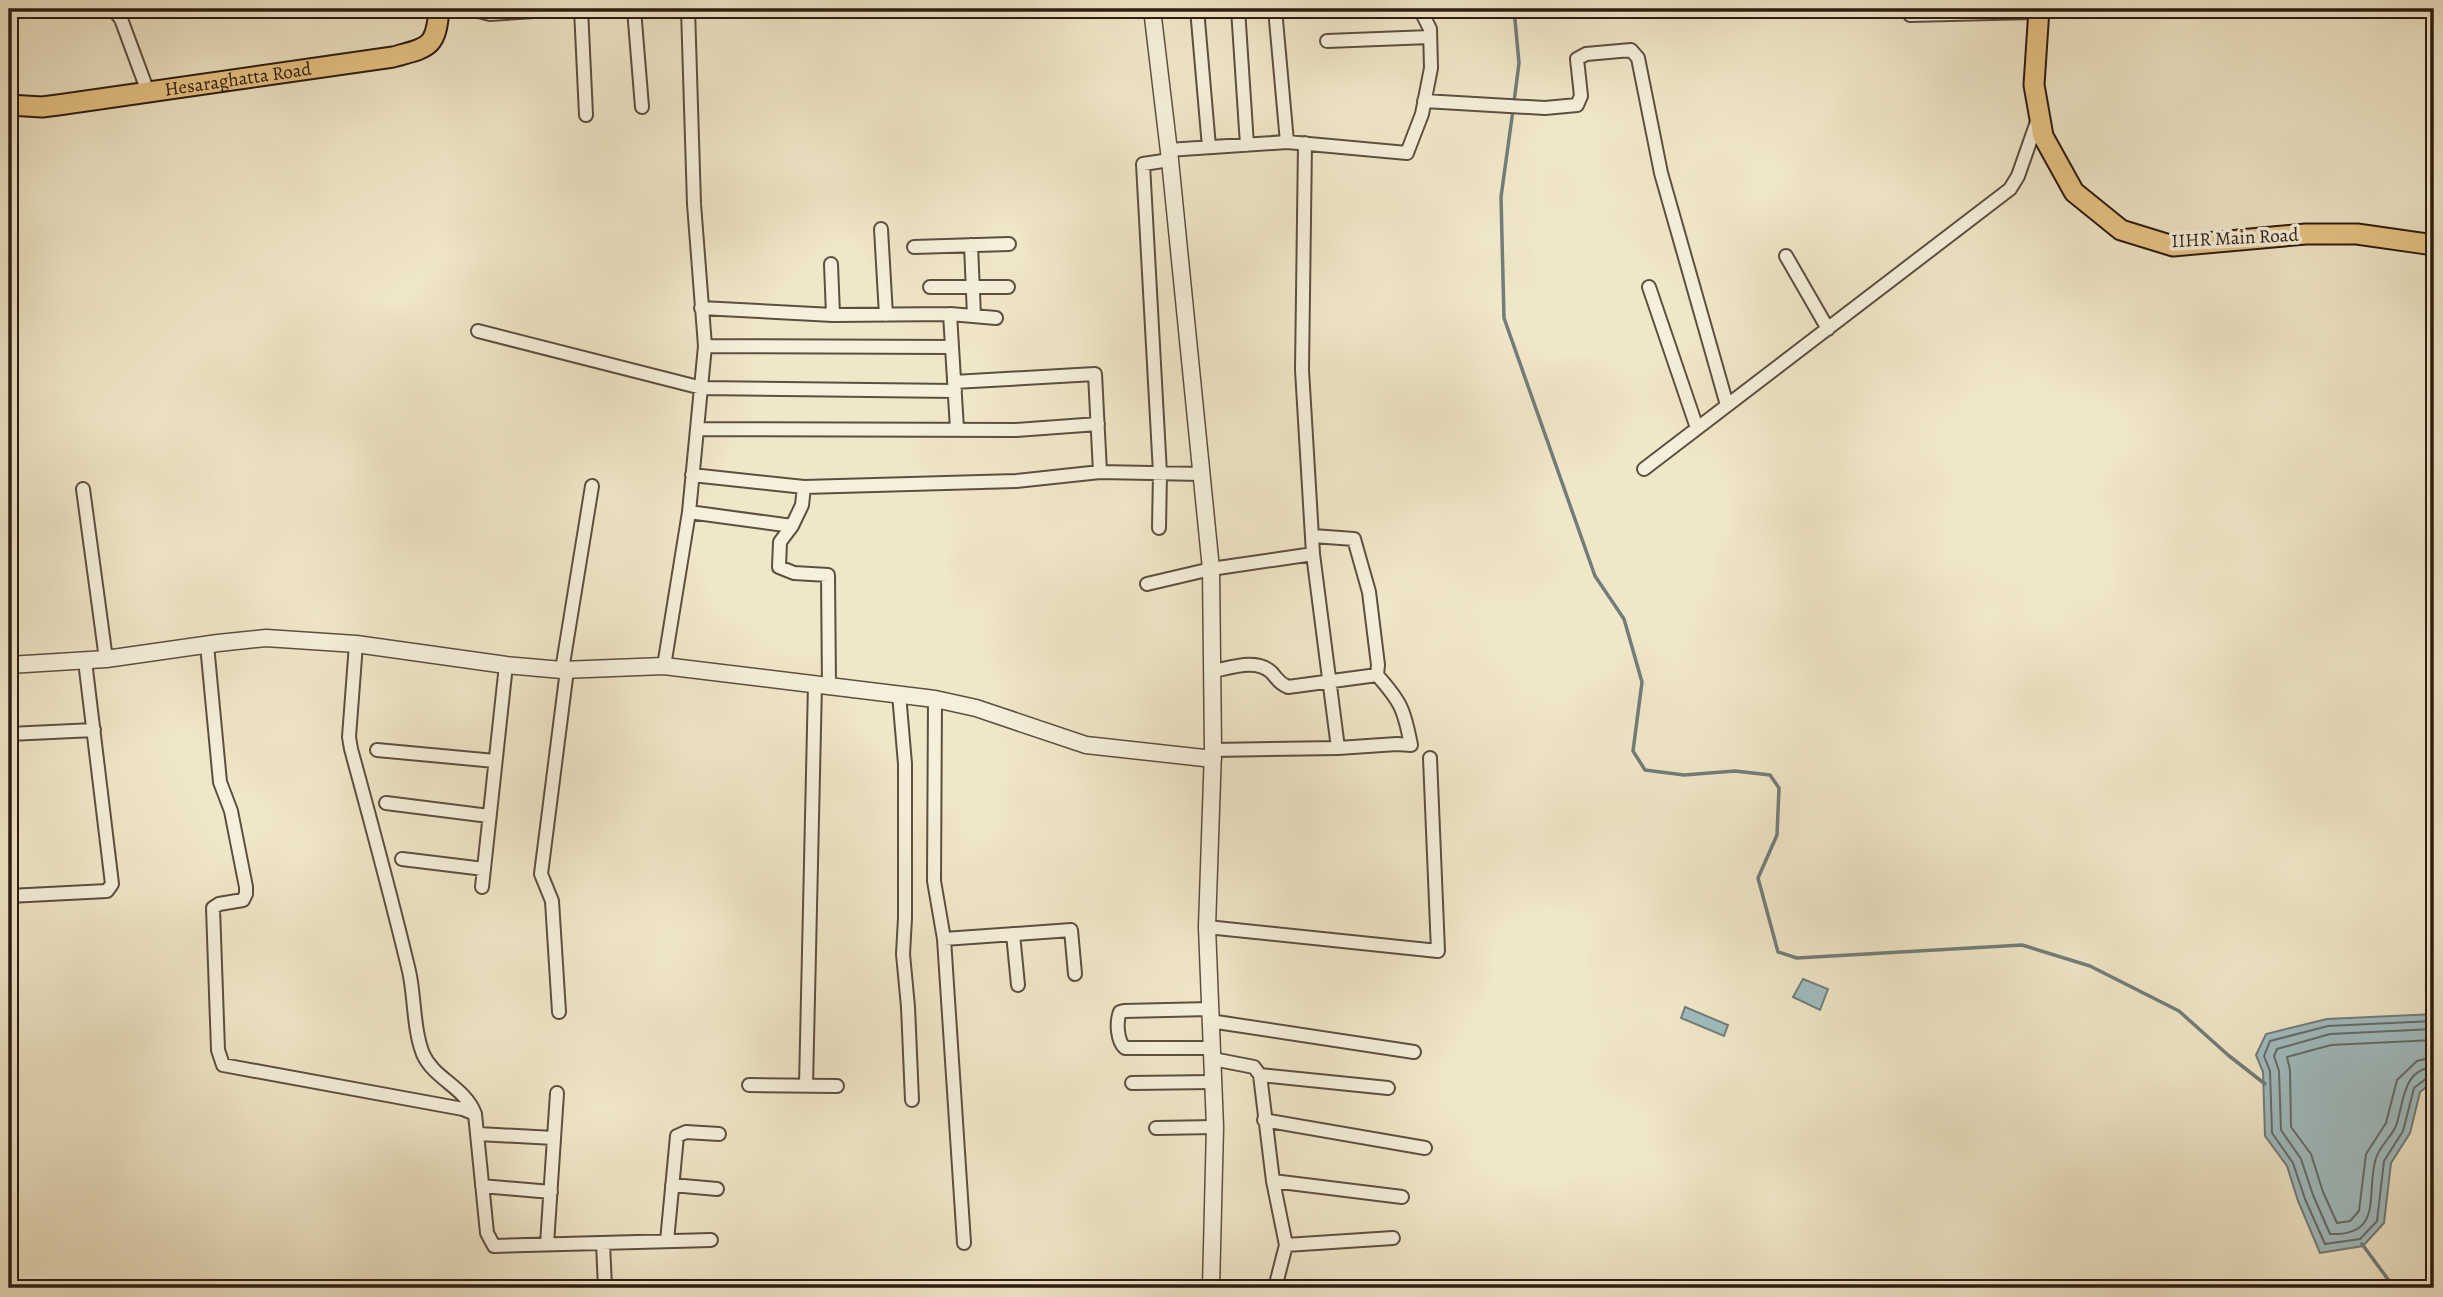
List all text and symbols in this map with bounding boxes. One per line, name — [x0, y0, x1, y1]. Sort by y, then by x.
street label: Hesaraghatta Road — [163, 56, 314, 103]
street label: IIHR Main Road — [2171, 222, 2300, 254]

